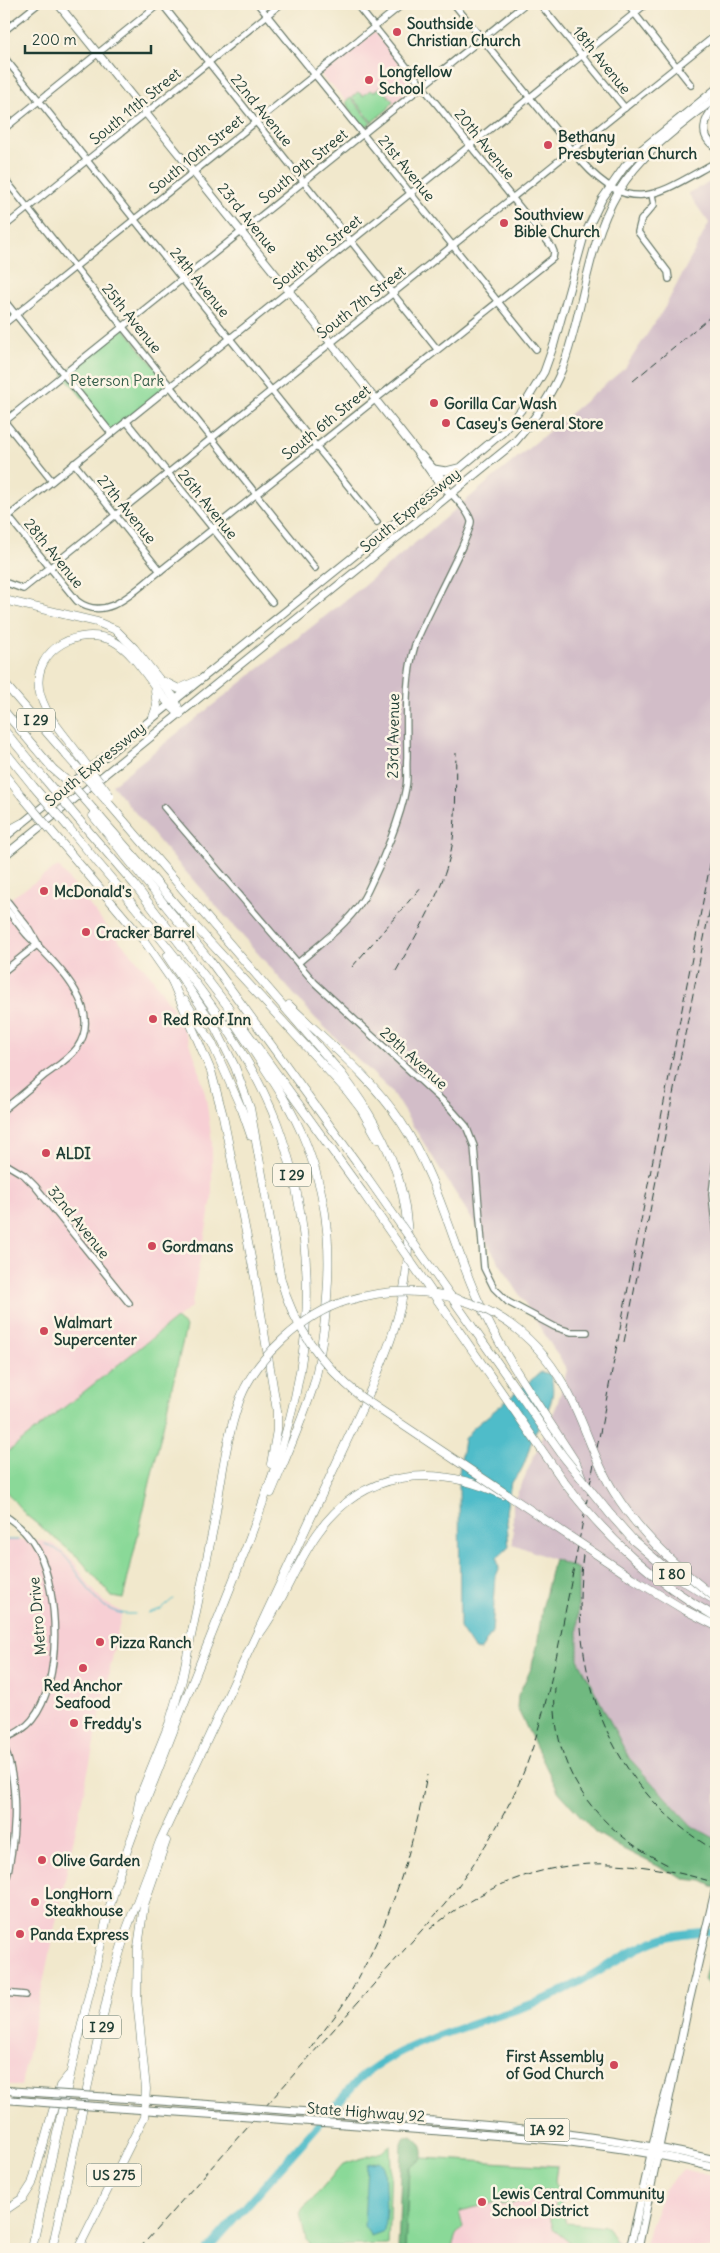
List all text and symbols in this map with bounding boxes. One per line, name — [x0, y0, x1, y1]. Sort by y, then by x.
place label: Southside Christian Church — [407, 14, 521, 50]
scale bar — [25, 22, 151, 54]
street label: 18th Avenue — [569, 22, 635, 98]
marker: Southside Christian Church — [391, 26, 403, 38]
text: 200 m — [32, 30, 77, 49]
place label: Longfellow School — [379, 62, 452, 98]
street label: South 11th Street — [85, 63, 185, 149]
street label: 22nd Avenue — [227, 70, 297, 150]
marker: Longfellow School — [363, 74, 375, 86]
street label: 20th Avenue — [451, 105, 519, 183]
street label: South 10th Street — [145, 110, 247, 198]
street label: South 9th Street — [255, 124, 351, 208]
place label: Bethany Presbyterian Church — [558, 127, 698, 164]
street label: 21st Avenue — [374, 131, 440, 205]
marker: Bethany Presbyterian Church — [542, 139, 554, 151]
street label: 23rd Avenue — [214, 179, 282, 257]
place label: Southview Bible Church — [514, 205, 600, 241]
street label: South 8th Street — [269, 210, 365, 294]
marker: Southview Bible Church — [498, 217, 510, 229]
street label: 24th Avenue — [166, 243, 234, 321]
street label: South 7th Street — [313, 261, 409, 343]
street label: 25th Avenue — [98, 279, 166, 357]
park label: Peterson Park — [70, 371, 164, 390]
street label: South 6th Street — [278, 380, 374, 464]
place label: Gorilla Car Wash — [444, 394, 557, 413]
marker: Gorilla Car Wash — [428, 397, 440, 409]
place label: Casey's General Store — [456, 414, 603, 434]
marker: Casey's General Store — [440, 417, 452, 429]
street label: South Expressway — [356, 464, 464, 556]
street label: 26th Avenue — [174, 465, 242, 543]
street label: 27th Avenue — [93, 471, 161, 547]
street label: 28th Avenue — [20, 514, 88, 592]
street label: 23rd Avenue — [383, 693, 403, 779]
road number: I 29 — [17, 708, 55, 732]
street label: South Expressway — [41, 718, 149, 810]
place label: McDonald's — [54, 882, 132, 901]
marker: McDonald's — [38, 885, 50, 897]
place label: Cracker Barrel — [96, 923, 195, 942]
marker: Cracker Barrel — [80, 926, 92, 938]
place label: Red Roof Inn — [163, 1010, 251, 1029]
marker: Red Roof Inn — [147, 1013, 159, 1025]
street label: 29th Avenue — [376, 1023, 452, 1093]
place label: ALDI — [56, 1144, 91, 1163]
marker: ALDI — [40, 1147, 52, 1159]
road number: I 29 — [273, 1164, 311, 1186]
street label: 32nd Avenue — [44, 1182, 114, 1262]
place label: Gordmans — [162, 1237, 233, 1256]
marker: Gordmans — [146, 1240, 158, 1252]
place label: Walmart Supercenter — [54, 1313, 138, 1350]
marker: Walmart Supercenter — [38, 1325, 50, 1337]
road number: I 80 — [653, 1562, 691, 1586]
street label: Metro Drive — [24, 1576, 50, 1656]
place label: Pizza Ranch — [110, 1633, 192, 1652]
marker: Pizza Ranch — [94, 1636, 106, 1648]
marker: Red Anchor Seafood — [77, 1662, 89, 1674]
place label: Red Anchor Seafood — [44, 1676, 123, 1712]
place label: Freddy's — [84, 1714, 142, 1734]
marker: Freddy's — [68, 1717, 80, 1729]
place label: Olive Garden — [52, 1851, 140, 1870]
marker: Olive Garden — [36, 1854, 48, 1866]
place label: LongHorn Steakhouse — [45, 1884, 123, 1920]
marker: LongHorn Steakhouse — [29, 1896, 41, 1908]
place label: Panda Express — [30, 1925, 129, 1945]
marker: Panda Express — [14, 1928, 26, 1940]
road number: I 29 — [83, 2015, 121, 2038]
place label: First Assembly of God Church — [506, 2047, 604, 2083]
marker: First Assembly of God Church — [608, 2059, 620, 2071]
street label: State Highway 92 — [306, 2098, 426, 2126]
road number: IA 92 — [524, 2118, 570, 2142]
road number: US 275 — [86, 2164, 142, 2186]
place label: Lewis Central Community School District — [492, 2184, 665, 2220]
marker: Lewis Central Community School District — [476, 2196, 488, 2208]

